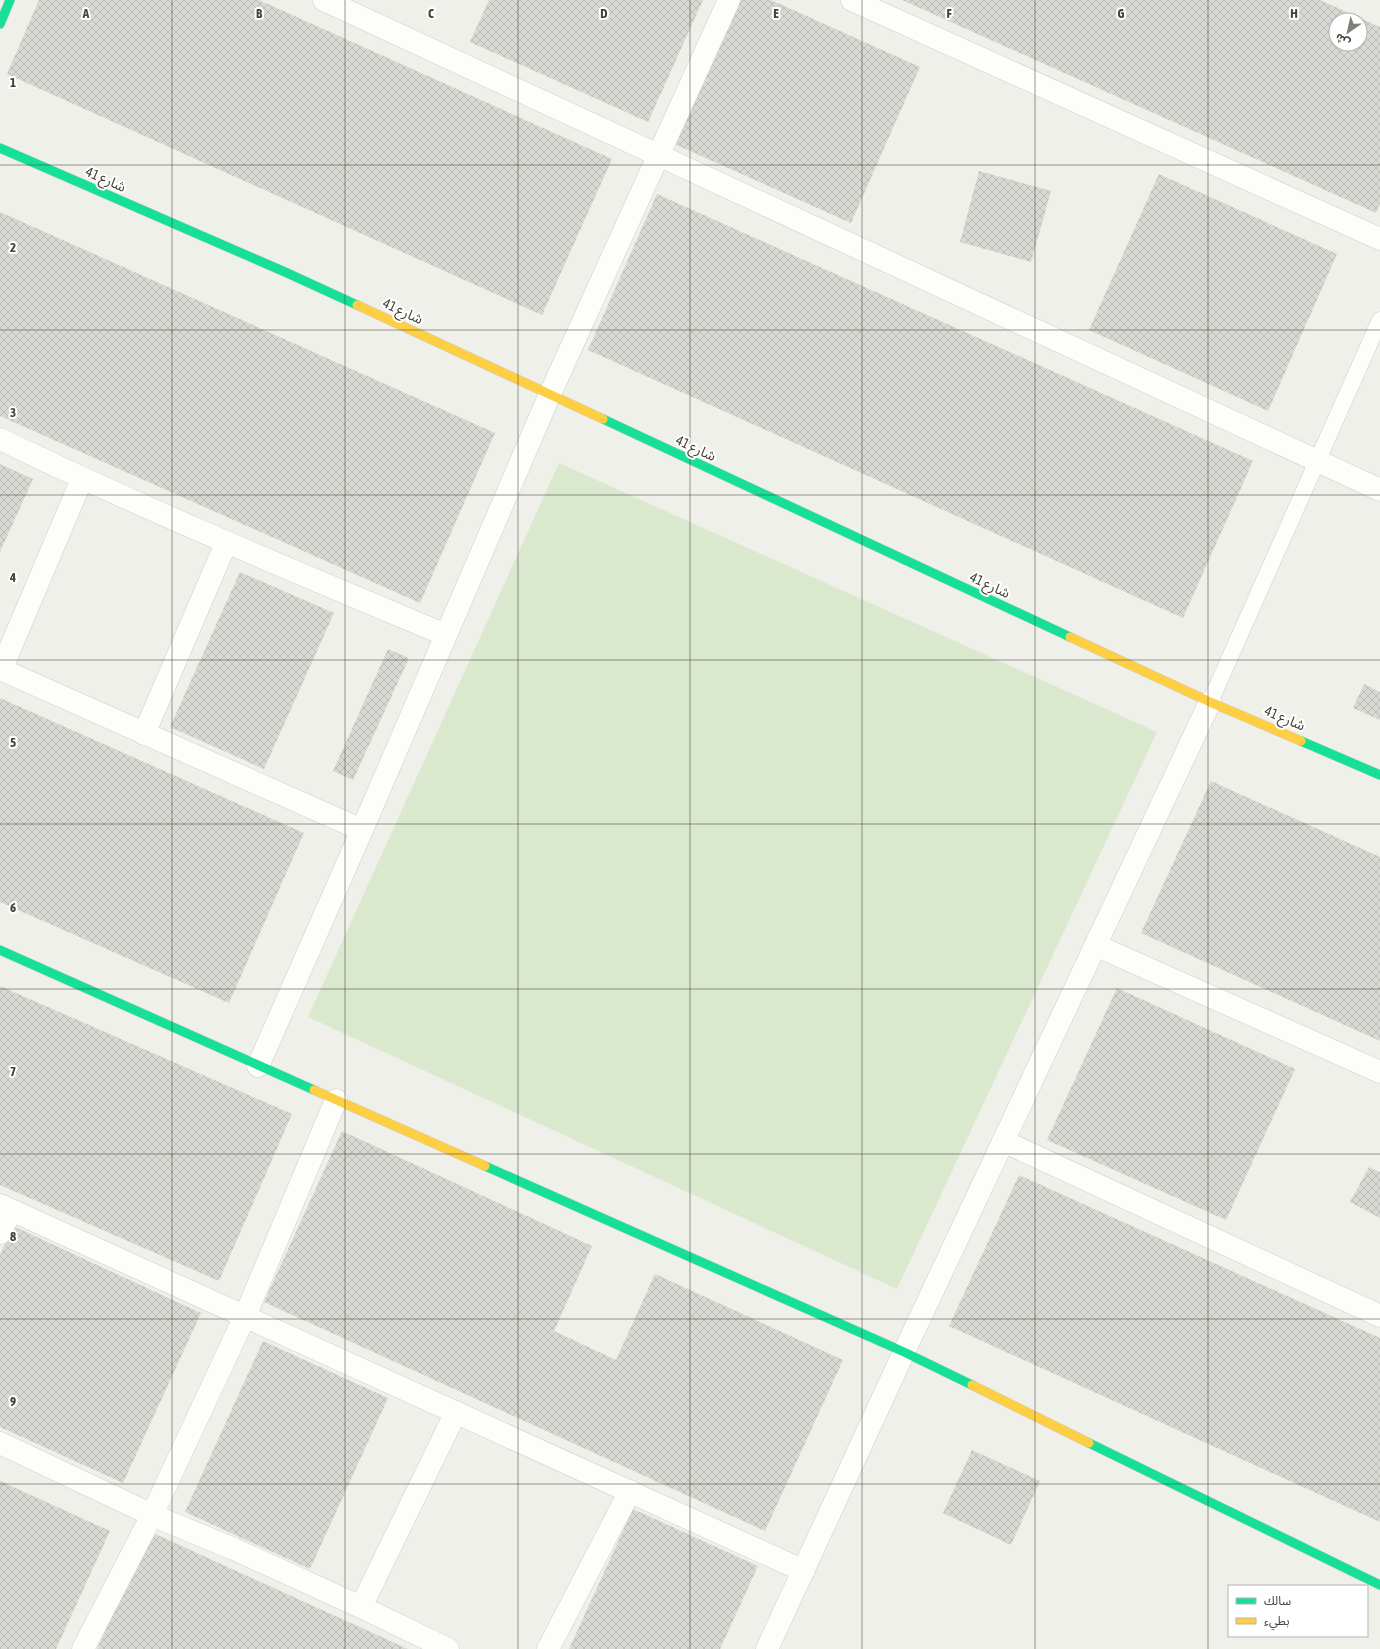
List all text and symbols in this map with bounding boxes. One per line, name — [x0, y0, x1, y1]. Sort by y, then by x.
text: A — [82, 6, 90, 21]
text: B — [256, 6, 263, 21]
text: C — [428, 6, 434, 21]
text: D — [600, 6, 608, 21]
text: E — [773, 6, 779, 21]
text: F — [946, 6, 952, 21]
text: G — [1118, 6, 1125, 21]
text: H — [1290, 6, 1298, 21]
north arrow — [1328, 12, 1368, 52]
text: ش — [1333, 30, 1353, 49]
text: 1 — [10, 75, 16, 90]
street label: شارع 41 — [82, 163, 129, 198]
text: 2 — [10, 240, 16, 255]
street label: شارع 41 — [379, 295, 426, 330]
text: 3 — [10, 405, 16, 420]
street label: شارع 41 — [672, 432, 719, 467]
street label: شارع 41 — [966, 569, 1013, 604]
text: 4 — [9, 570, 16, 585]
street label: شارع 41 — [1261, 702, 1308, 736]
text: 5 — [10, 735, 16, 750]
text: 6 — [10, 900, 16, 915]
text: 7 — [10, 1064, 16, 1079]
text: 8 — [10, 1229, 16, 1244]
text: 9 — [10, 1394, 16, 1409]
legend — [1228, 1585, 1368, 1637]
text: سالك — [1264, 1594, 1291, 1608]
text: بطيء — [1264, 1614, 1290, 1631]

